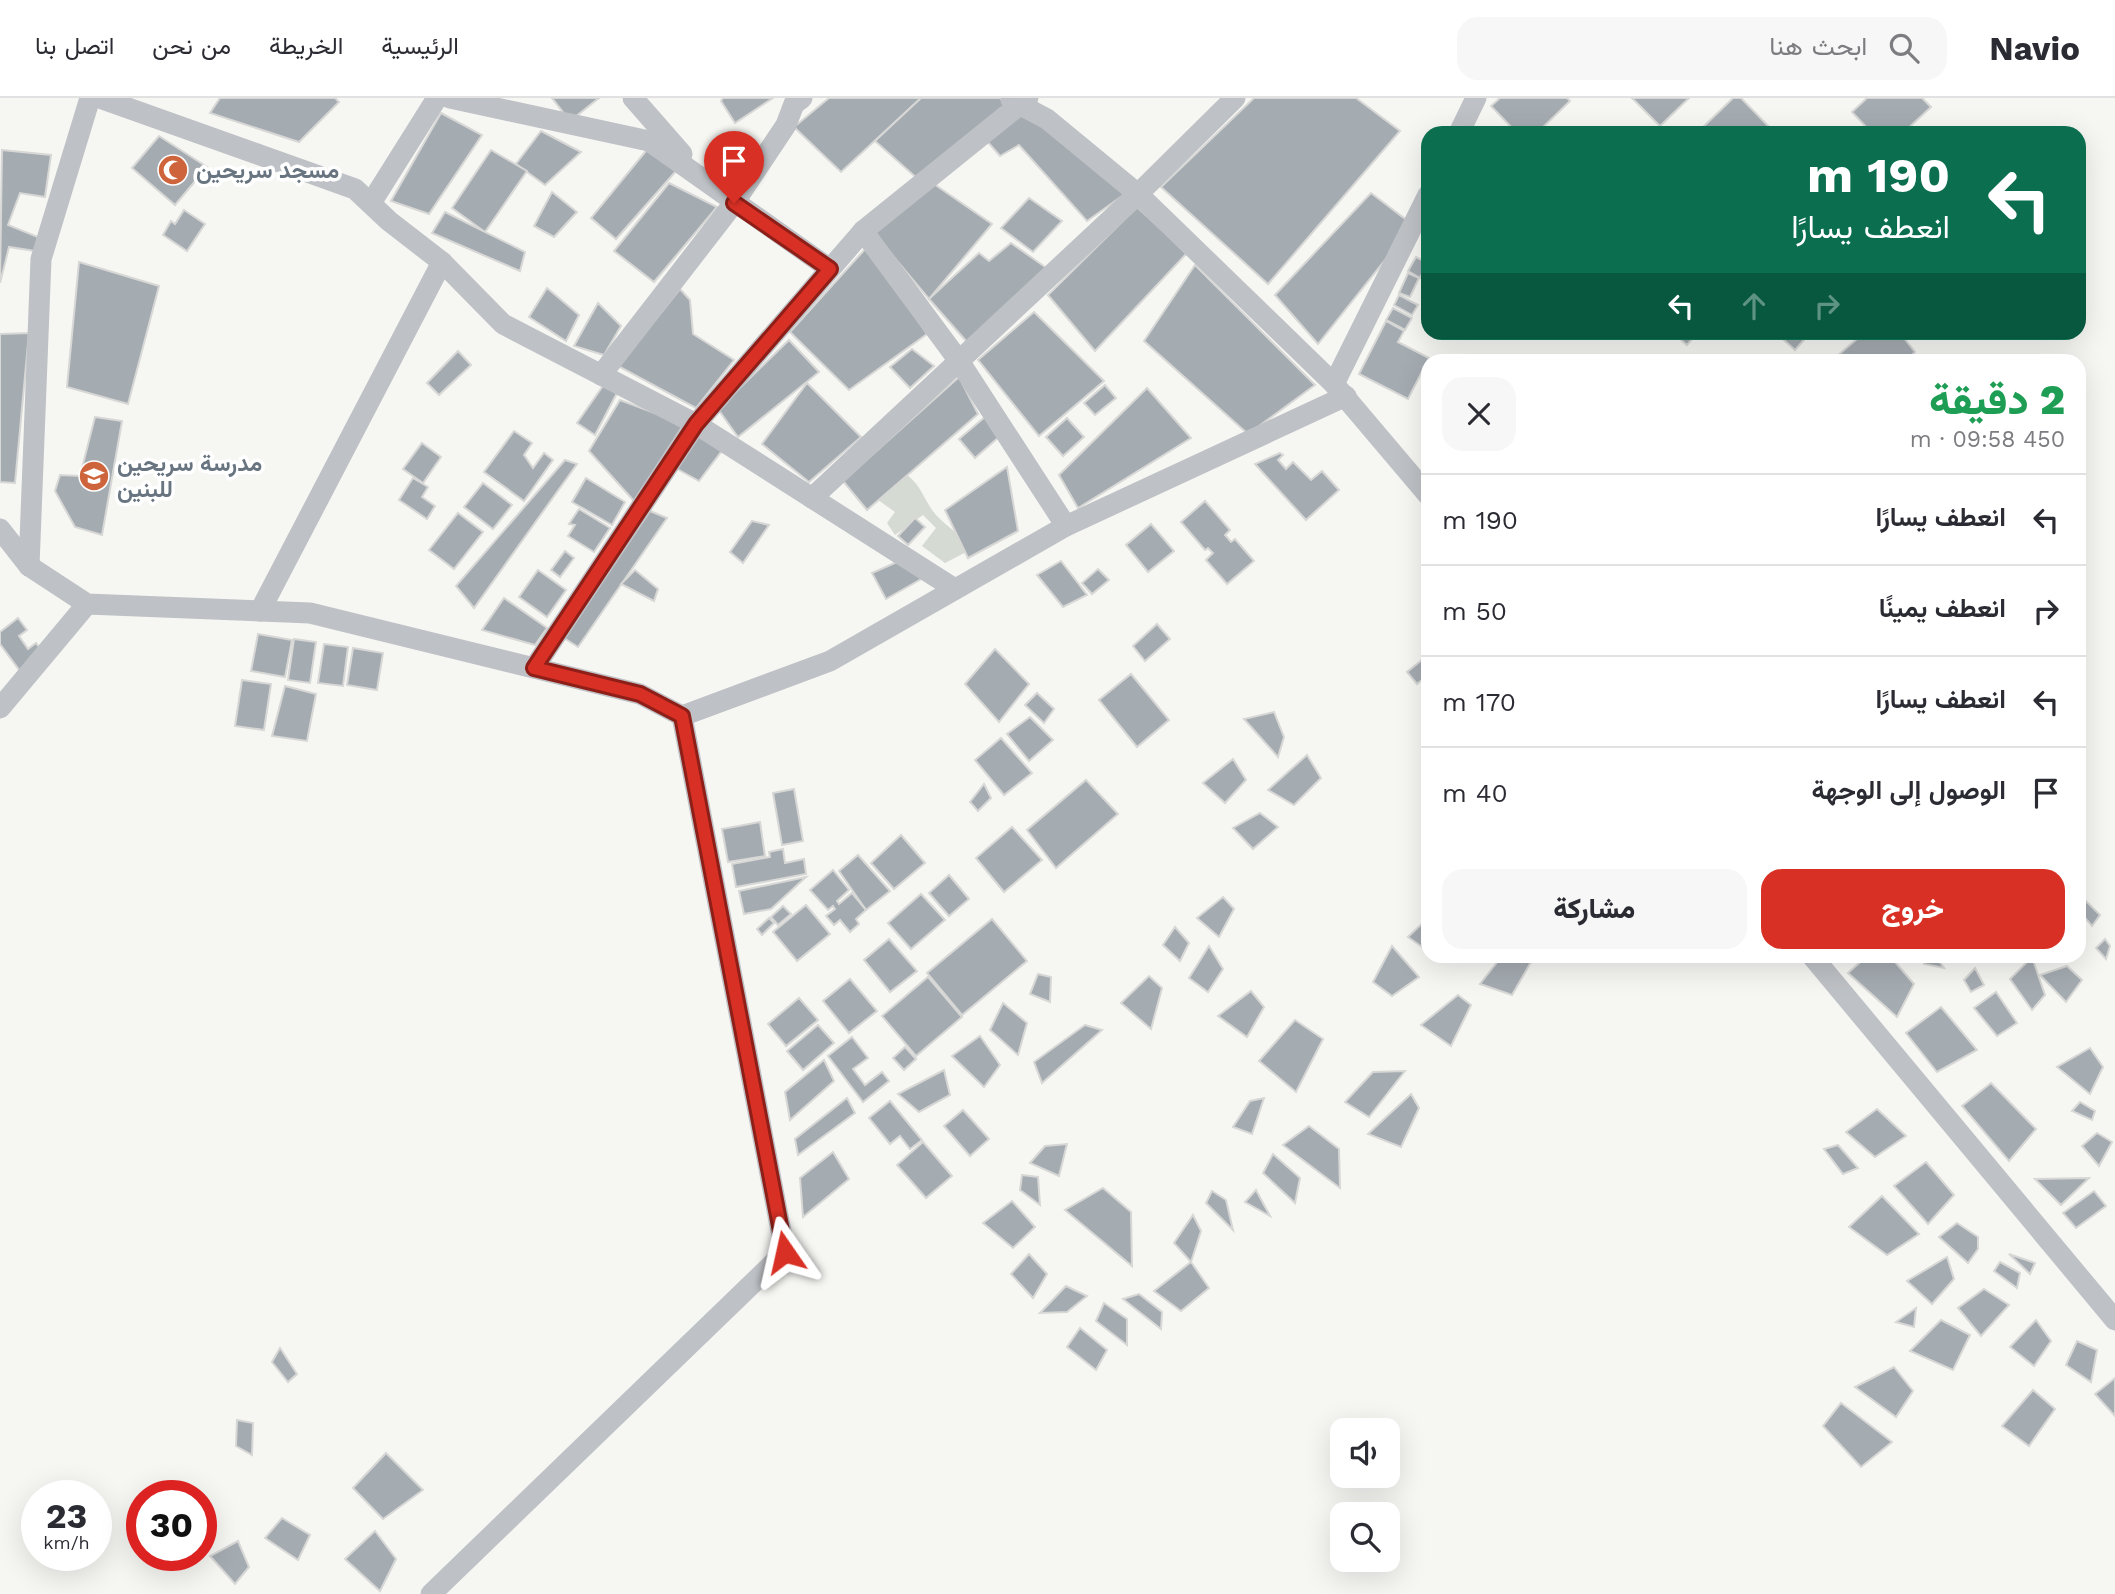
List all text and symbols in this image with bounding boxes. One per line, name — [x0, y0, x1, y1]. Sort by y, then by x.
search box — [1457, 17, 1947, 80]
icon: search — [1885, 29, 1923, 67]
text: Navio — [1989, 29, 2080, 68]
text: ابحث هنا — [1769, 31, 1867, 61]
text: اتصل بنا — [35, 32, 114, 60]
text: من نحن — [152, 32, 231, 60]
text: الخريطة — [269, 32, 343, 60]
text: الرئيسية — [381, 32, 459, 60]
pin — [704, 131, 764, 203]
icon: arrive — [715, 142, 753, 180]
text: 190 m — [1807, 146, 1950, 204]
mosque icon: مسجد سريحين — [156, 153, 190, 187]
icon: left — [1974, 154, 2065, 245]
place label: مسجد سريحين — [196, 157, 339, 185]
text: انعطف يسارًا — [1791, 208, 1950, 246]
icon: left — [1662, 287, 1700, 325]
icon: ahead — [1735, 287, 1773, 325]
icon: right — [1808, 287, 1846, 325]
text: 2 دقيقة — [1929, 375, 2065, 424]
button: close — [1442, 377, 1516, 451]
text: 450 m · 09:58 — [1910, 426, 2065, 453]
place label: مدرسة سريحين للبنين — [117, 450, 262, 503]
school or university icon: مدرسة سريحين للبنين — [77, 459, 111, 493]
icon: left — [2027, 501, 2065, 539]
text: انعطف يسارًا — [1876, 502, 2006, 532]
text: 190 m — [1442, 505, 1518, 535]
icon: right — [2027, 592, 2065, 630]
text: انعطف يمينًا — [1879, 593, 2006, 623]
text: 50 m — [1442, 596, 1507, 626]
icon: left — [2027, 683, 2065, 721]
text: انعطف يسارًا — [1876, 684, 2006, 714]
text: 170 m — [1442, 687, 1516, 717]
icon: arrive — [2027, 774, 2065, 812]
text: الوصول إلى الوجهة — [1811, 775, 2006, 805]
text: 40 m — [1442, 778, 1508, 808]
button: مشاركة — [1442, 869, 1747, 949]
button: خروج — [1761, 869, 2065, 949]
position arrow — [748, 1215, 822, 1289]
map controls — [1330, 1418, 1400, 1572]
button: sound — [1330, 1418, 1400, 1488]
speed limit sign: 30 — [126, 1480, 217, 1571]
text: 23 — [46, 1495, 87, 1537]
button: search — [1330, 1502, 1400, 1572]
text: km/h — [43, 1532, 90, 1553]

